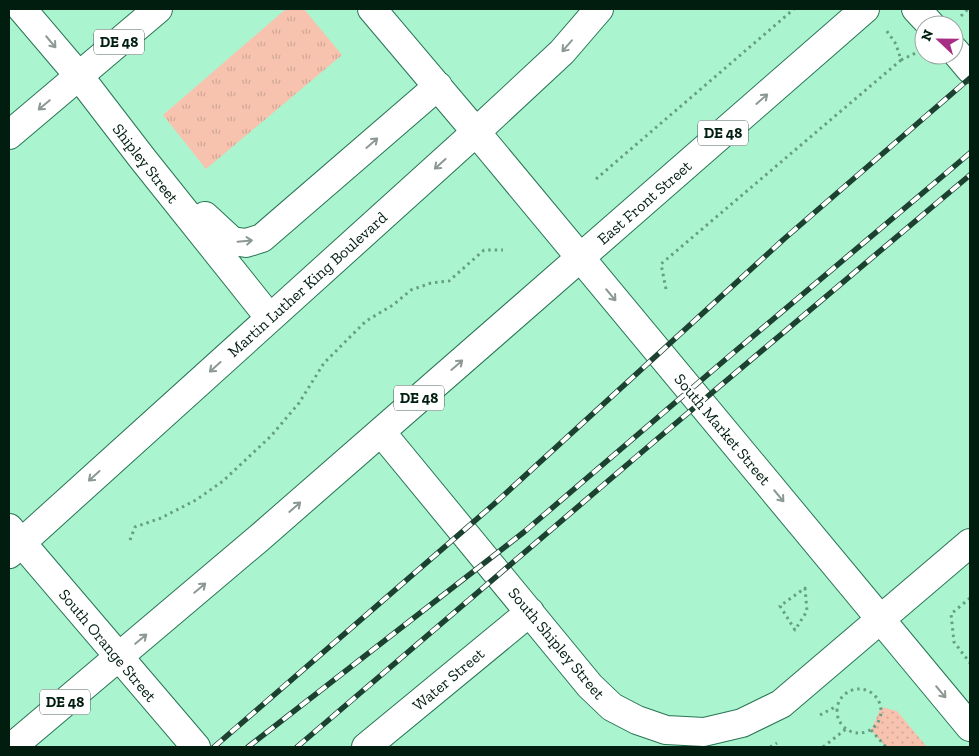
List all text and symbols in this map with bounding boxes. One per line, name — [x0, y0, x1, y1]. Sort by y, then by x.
north arrow — [914, 15, 964, 65]
text: N — [918, 27, 937, 43]
road number: DE 48 — [94, 30, 144, 54]
one-way arrow — [45, 36, 56, 49]
one-way arrow — [562, 39, 573, 52]
one-way arrow — [755, 93, 768, 104]
one-way arrow — [37, 100, 50, 111]
street label: Shipley Street — [109, 120, 183, 207]
road number: DE 48 — [698, 120, 748, 146]
one-way arrow — [365, 137, 378, 149]
street label: East Front Street — [593, 156, 695, 248]
one-way arrow — [433, 158, 446, 170]
street label: Martin Luther King Boulevard — [224, 208, 391, 361]
one-way arrow — [236, 237, 252, 246]
one-way arrow — [606, 288, 617, 301]
one-way arrow — [450, 359, 463, 371]
one-way arrow — [208, 361, 221, 373]
street label: South Market Street — [670, 370, 775, 489]
road number: DE 48 — [394, 386, 444, 410]
one-way arrow — [88, 470, 101, 482]
one-way arrow — [773, 490, 784, 503]
one-way arrow — [288, 501, 301, 512]
one-way arrow — [193, 583, 206, 594]
street label: South Shipley Street — [504, 584, 609, 703]
street label: South Orange Street — [55, 585, 160, 706]
one-way arrow — [134, 633, 147, 644]
street label: Water Street — [409, 644, 488, 715]
one-way arrow — [936, 686, 947, 699]
road number: DE 48 — [40, 690, 90, 714]

